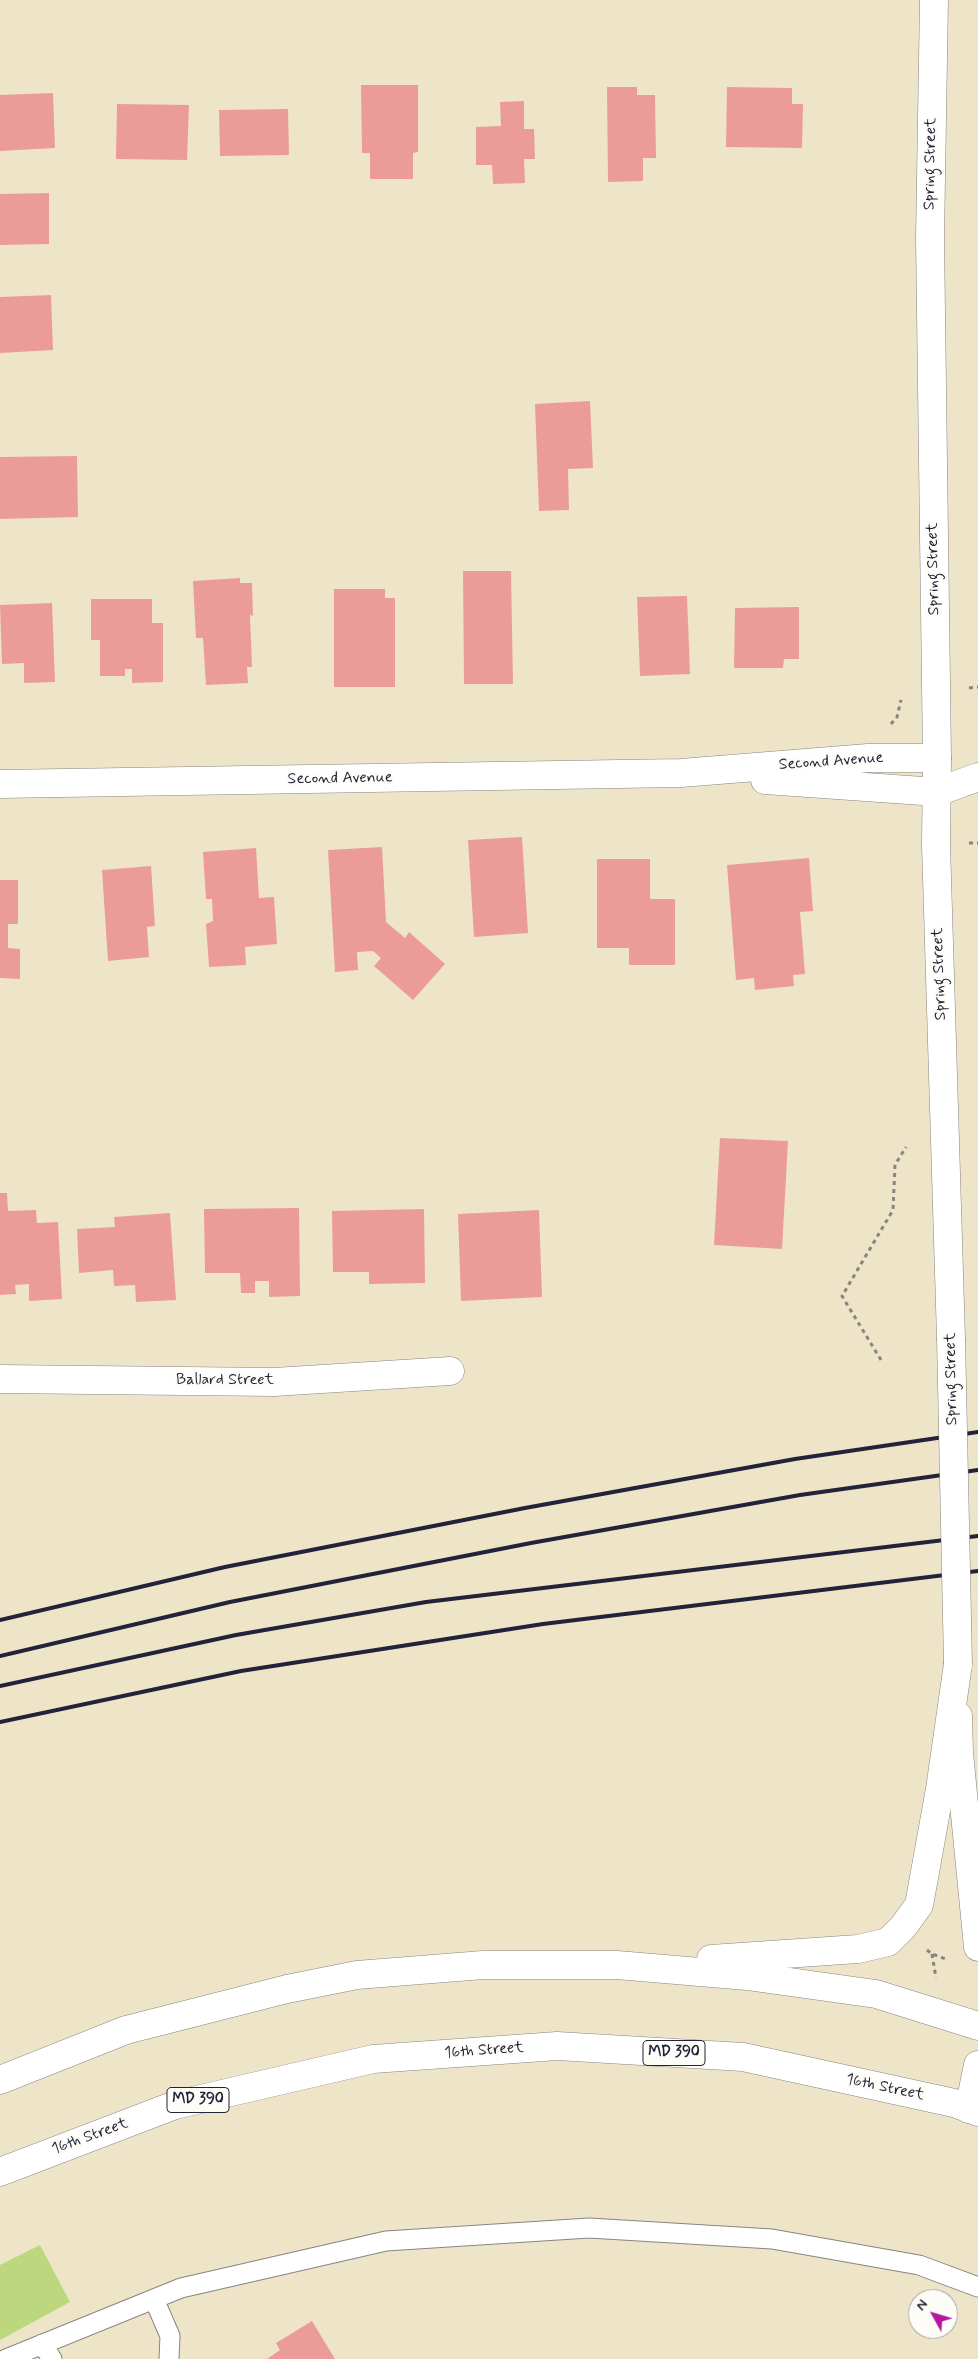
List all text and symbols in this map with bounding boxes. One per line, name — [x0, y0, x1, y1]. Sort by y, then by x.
street label: Spring Street — [921, 118, 941, 210]
street label: Spring Street — [924, 523, 944, 615]
street label: Second Avenue — [778, 749, 884, 775]
street label: Second Avenue — [287, 768, 393, 790]
street label: Spring Street — [929, 927, 951, 1021]
street label: Spring Street — [942, 1333, 962, 1425]
street label: Ballard Street — [176, 1371, 274, 1391]
street label: 16th Street — [444, 2039, 524, 2063]
road number: MD 390 — [643, 2040, 705, 2066]
street label: 16th Street — [844, 2070, 926, 2106]
road number: MD 390 — [167, 2088, 229, 2112]
street label: 16th Street — [49, 2114, 131, 2160]
north arrow — [908, 2289, 958, 2339]
text: N — [912, 2296, 932, 2314]

